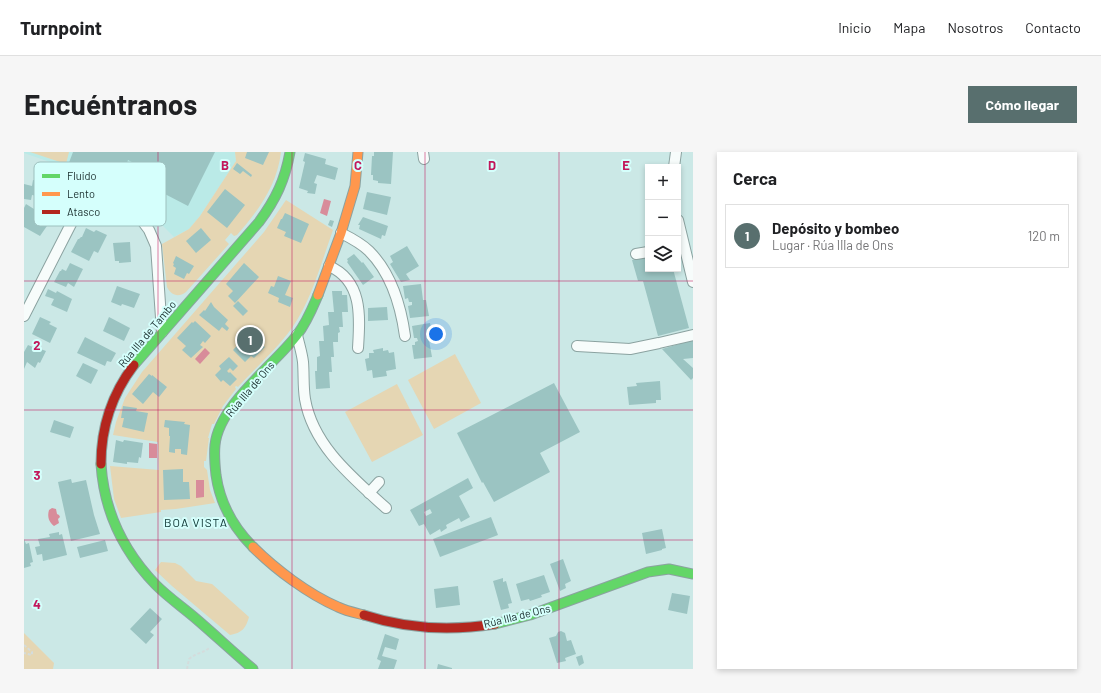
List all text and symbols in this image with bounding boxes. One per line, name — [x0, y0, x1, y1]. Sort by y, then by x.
text: Turnpoint — [20, 16, 102, 39]
text: Inicio — [838, 19, 871, 36]
text: Mapa — [893, 19, 925, 36]
text: Nosotros — [947, 19, 1003, 36]
text: Contacto — [1025, 19, 1081, 36]
button: Cómo llegar — [968, 86, 1077, 123]
text: Encuéntranos — [24, 87, 197, 121]
text: B — [221, 157, 229, 173]
text: C — [354, 157, 362, 173]
text: D — [488, 157, 496, 173]
text: E — [622, 157, 630, 173]
legend — [34, 162, 166, 226]
map controls — [645, 164, 681, 272]
button: + — [645, 164, 681, 200]
text: Cerca — [733, 168, 777, 188]
text: Fluido — [67, 169, 96, 182]
text: Lento — [67, 187, 95, 200]
button: − — [645, 200, 681, 236]
text: Atasco — [67, 205, 100, 218]
text: Depósito y bombeo — [772, 219, 899, 237]
text: 1 — [745, 228, 749, 244]
text: 120 m — [1028, 228, 1060, 244]
button: layers — [645, 236, 681, 272]
text: Lugar · Rúa Illa de Ons — [772, 237, 893, 253]
street label: Rúa Illa de Tambo — [115, 298, 178, 370]
your location — [426, 324, 446, 344]
pin: 1 — [237, 325, 263, 355]
text: 2 — [33, 337, 41, 353]
street label: Rúa Illa de Ons — [223, 358, 277, 419]
text: 3 — [33, 467, 41, 483]
district label: BOA VISTA — [164, 515, 228, 529]
text: 4 — [33, 596, 41, 612]
street label: Rúa Illa de Ons — [482, 601, 552, 630]

